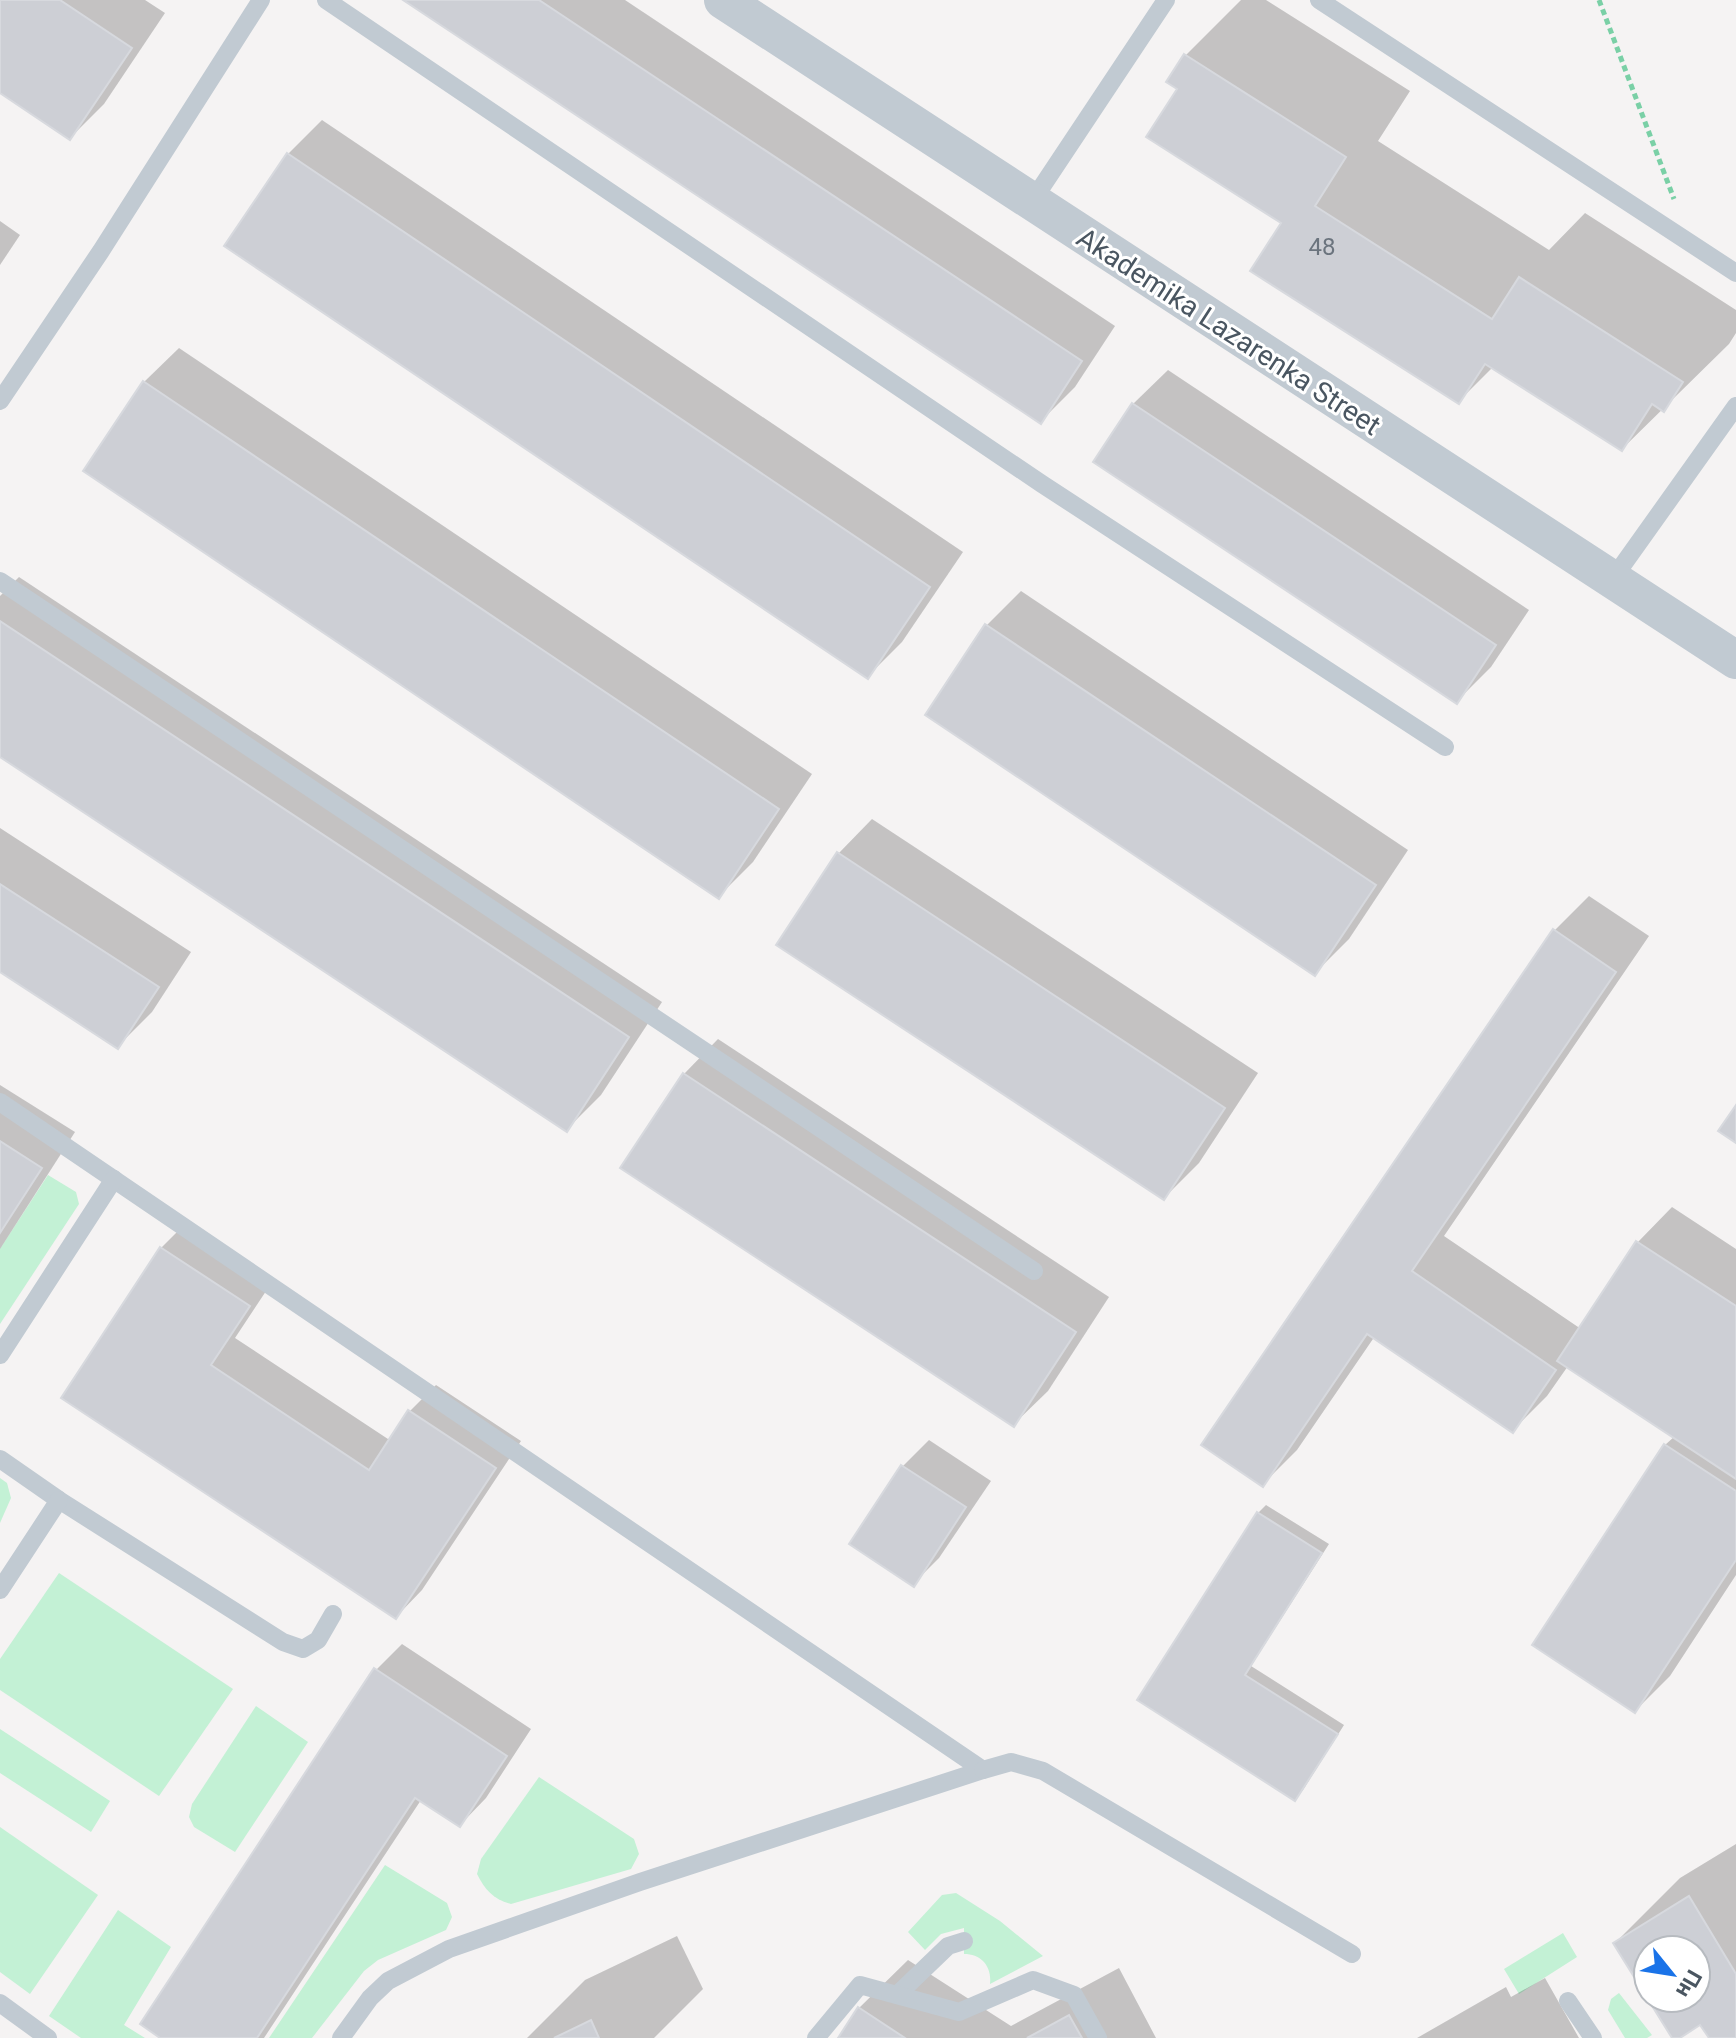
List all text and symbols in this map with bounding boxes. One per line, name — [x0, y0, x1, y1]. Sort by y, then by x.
street label: Akademika Lazarenka Street — [1071, 221, 1387, 442]
house number: 48 — [1309, 233, 1335, 261]
north arrow — [1632, 1934, 1712, 2014]
text: Пн — [1671, 1965, 1707, 2002]

